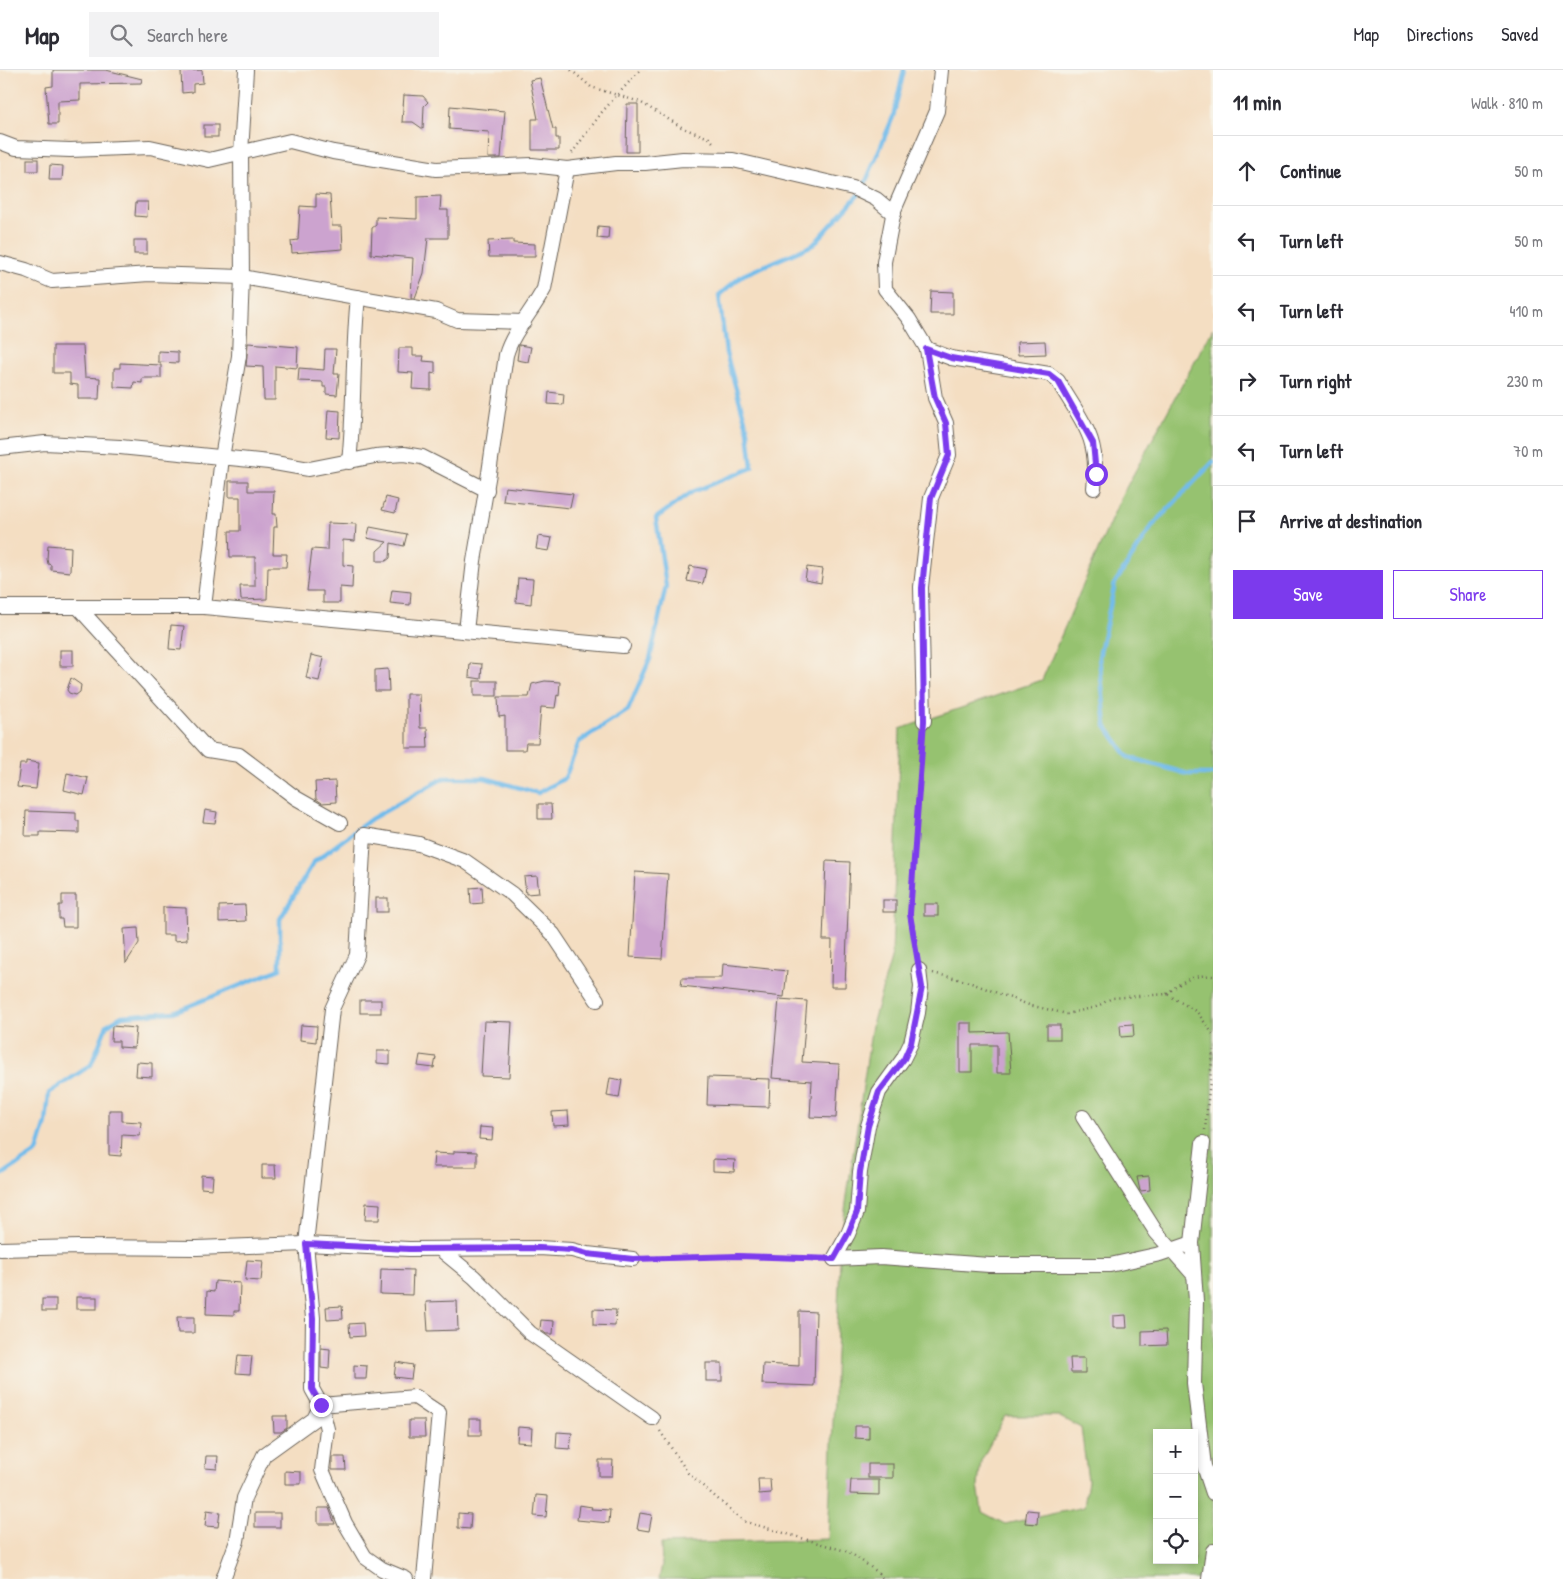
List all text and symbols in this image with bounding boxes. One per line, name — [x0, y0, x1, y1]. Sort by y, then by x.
search box — [89, 12, 439, 57]
text: Map — [25, 19, 59, 51]
icon: search — [107, 21, 135, 49]
text: Search here — [147, 22, 228, 48]
text: Map — [1354, 22, 1379, 47]
text: Directions — [1407, 22, 1473, 47]
text: Saved — [1501, 22, 1538, 47]
text: 11 min — [1233, 88, 1282, 117]
text: Walk · 810 m — [1471, 92, 1543, 114]
icon: ahead — [1233, 157, 1261, 185]
text: Continue — [1280, 158, 1341, 184]
text: 50 m — [1515, 160, 1543, 182]
icon: left — [1233, 227, 1261, 255]
text: Turn left — [1280, 228, 1343, 254]
text: 50 m — [1515, 230, 1543, 252]
icon: left — [1233, 297, 1261, 325]
text: Turn left — [1280, 298, 1343, 324]
text: 410 m — [1509, 300, 1543, 322]
icon: right — [1233, 367, 1261, 395]
text: Turn right — [1280, 368, 1351, 394]
text: 230 m — [1507, 370, 1543, 392]
icon: left — [1233, 437, 1261, 465]
text: Turn left — [1280, 438, 1343, 464]
text: 70 m — [1513, 440, 1543, 462]
route start — [1085, 463, 1108, 486]
icon: arrive — [1233, 507, 1261, 535]
text: Arrive at destination — [1280, 508, 1422, 534]
button: Save — [1233, 570, 1383, 619]
button: Share — [1393, 570, 1543, 619]
route end — [310, 1394, 333, 1417]
map controls — [1153, 1429, 1198, 1564]
button: + — [1153, 1429, 1198, 1474]
button: − — [1153, 1474, 1198, 1519]
button: locate — [1153, 1519, 1198, 1564]

